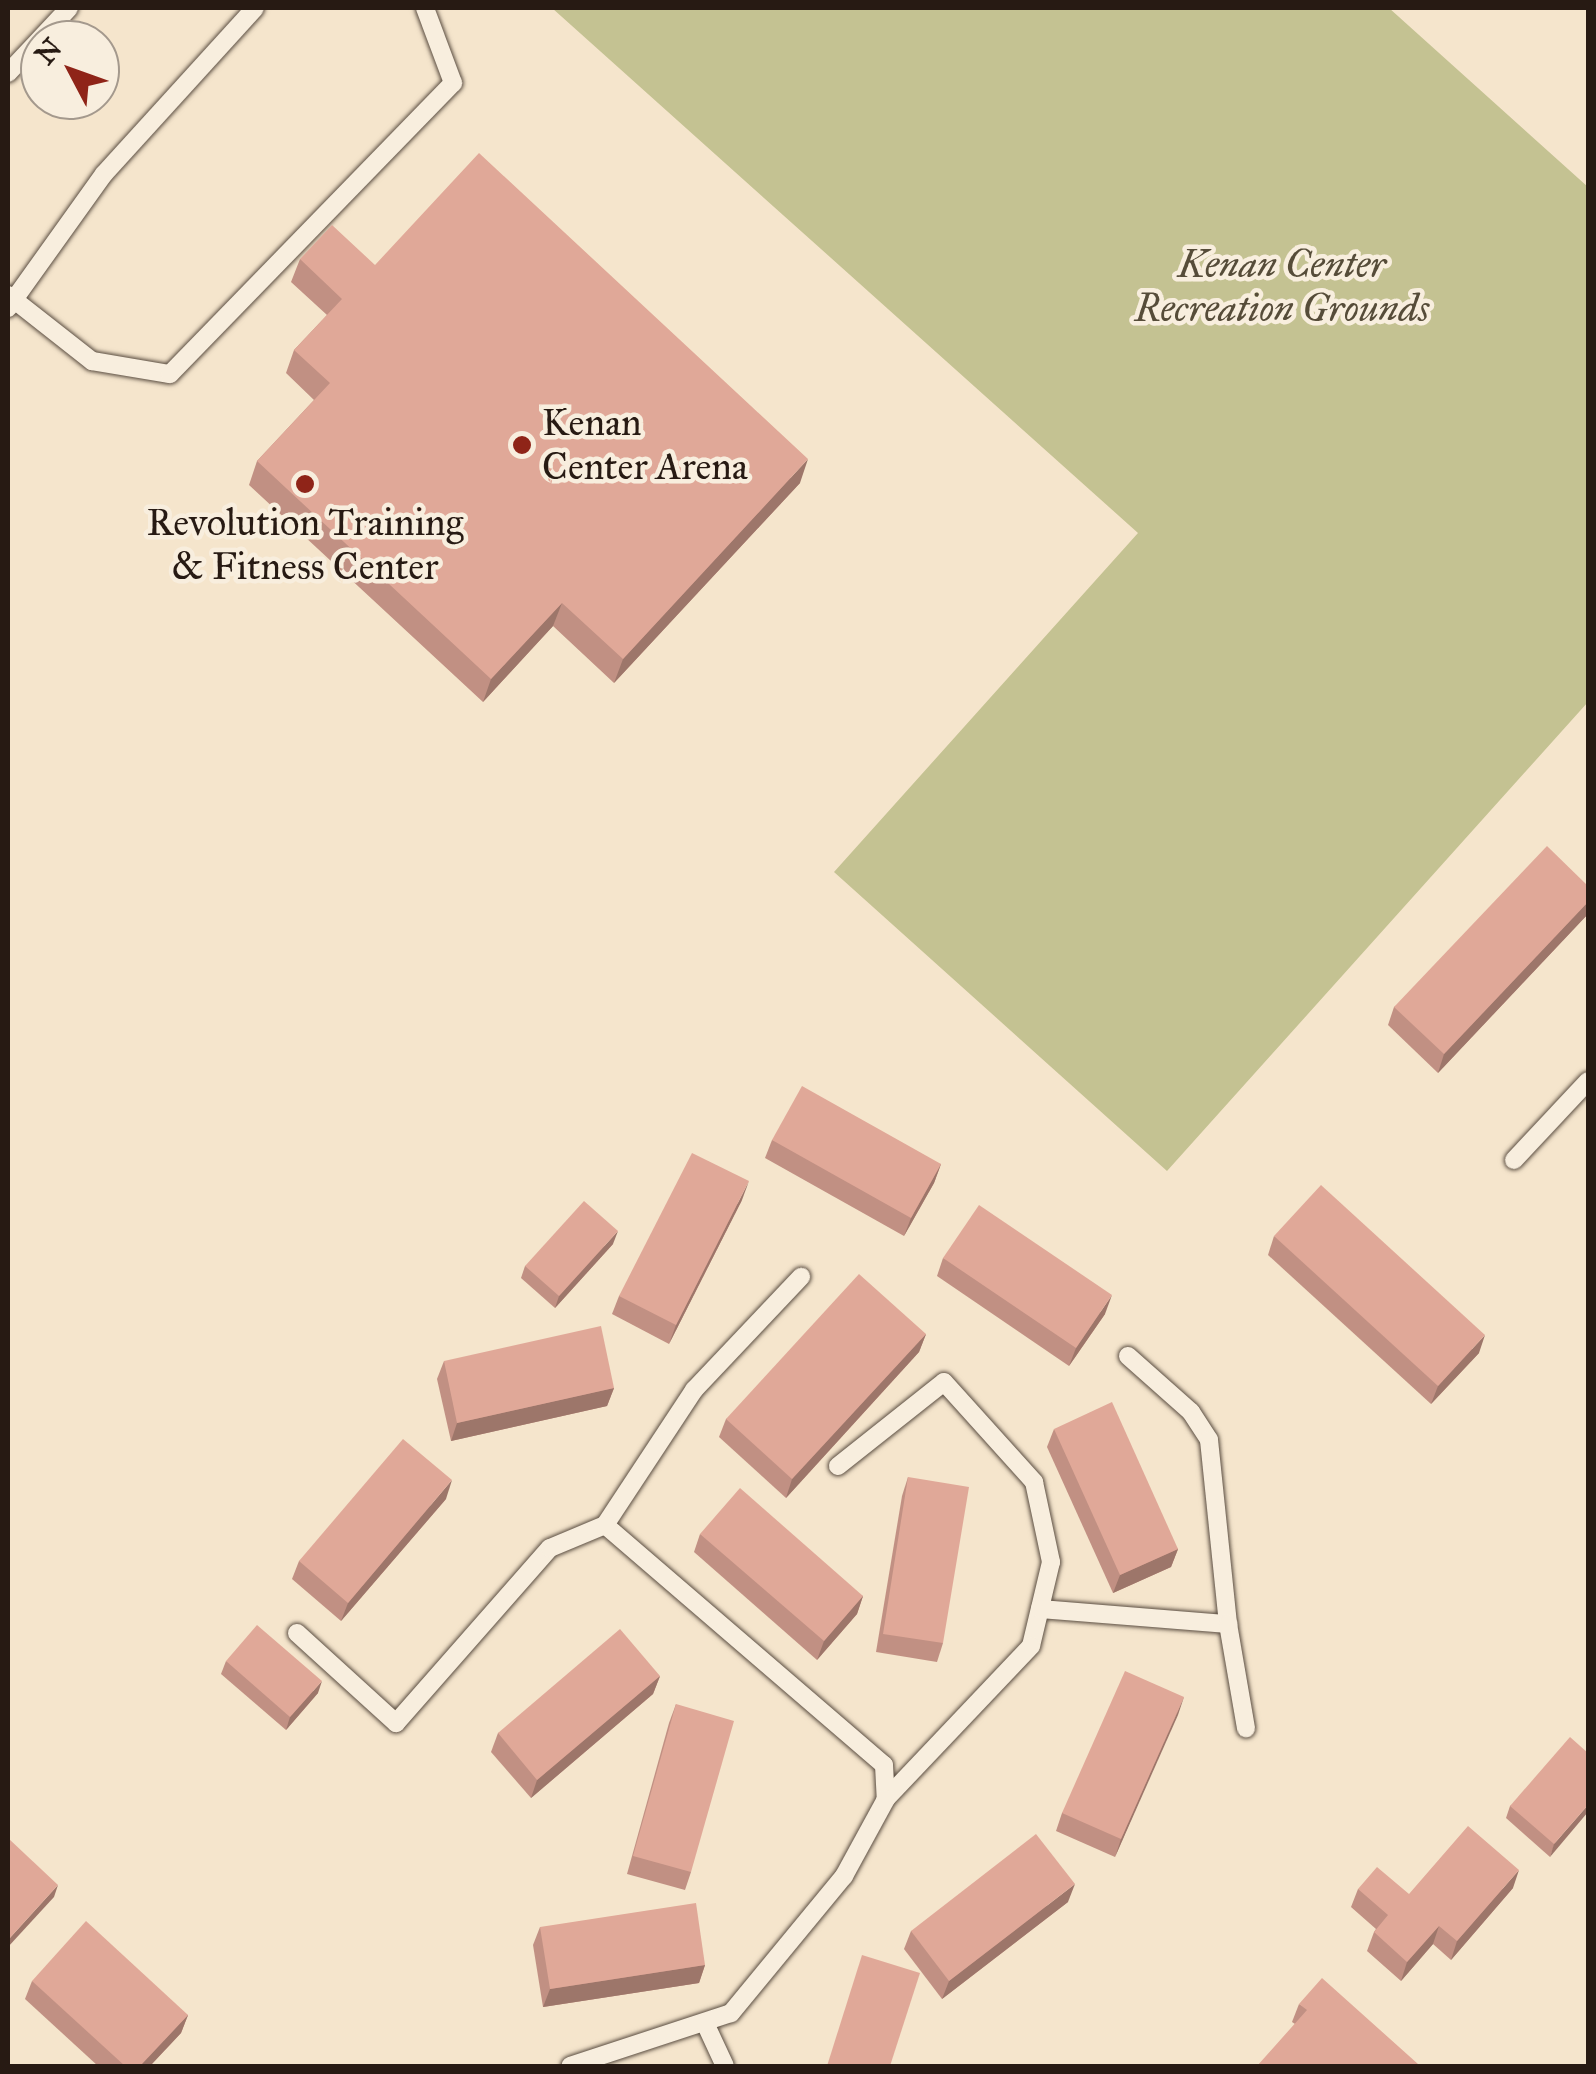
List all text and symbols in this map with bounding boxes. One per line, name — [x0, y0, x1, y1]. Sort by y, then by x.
north arrow — [20, 20, 120, 120]
text: N — [27, 31, 69, 72]
park label: Kenan Center Recreation Grounds — [1135, 242, 1429, 332]
place label: Kenan Center Arena — [542, 400, 748, 489]
marker: Kenan Center Arena — [511, 434, 533, 456]
marker: Revolution Training & Fitness Center — [294, 473, 316, 495]
place label: Revolution Training & Fitness Center — [147, 500, 463, 590]

